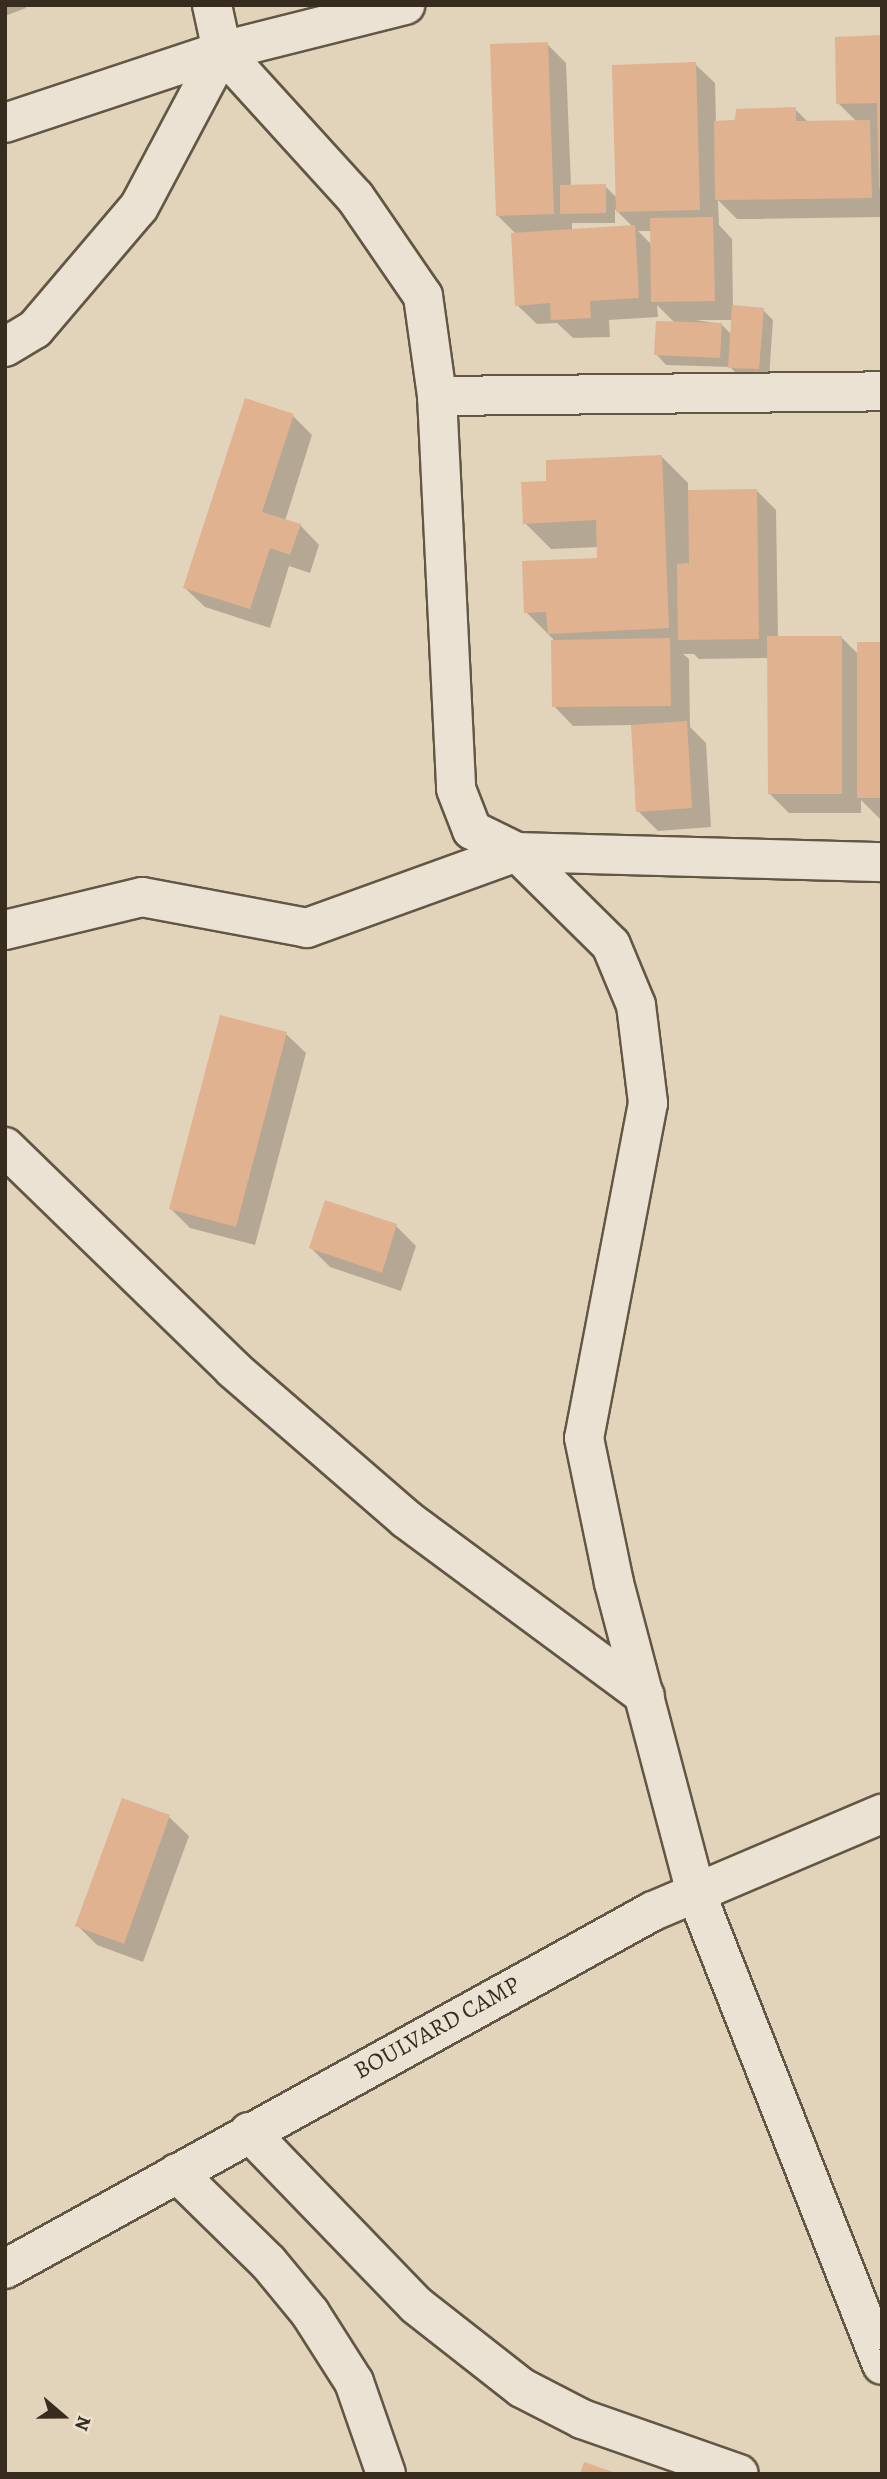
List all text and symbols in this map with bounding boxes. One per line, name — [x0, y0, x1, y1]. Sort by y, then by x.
street label: BOULVARD CAMP — [349, 1971, 525, 2085]
north arrow — [28, 2381, 98, 2451]
text: N — [68, 2412, 97, 2434]

